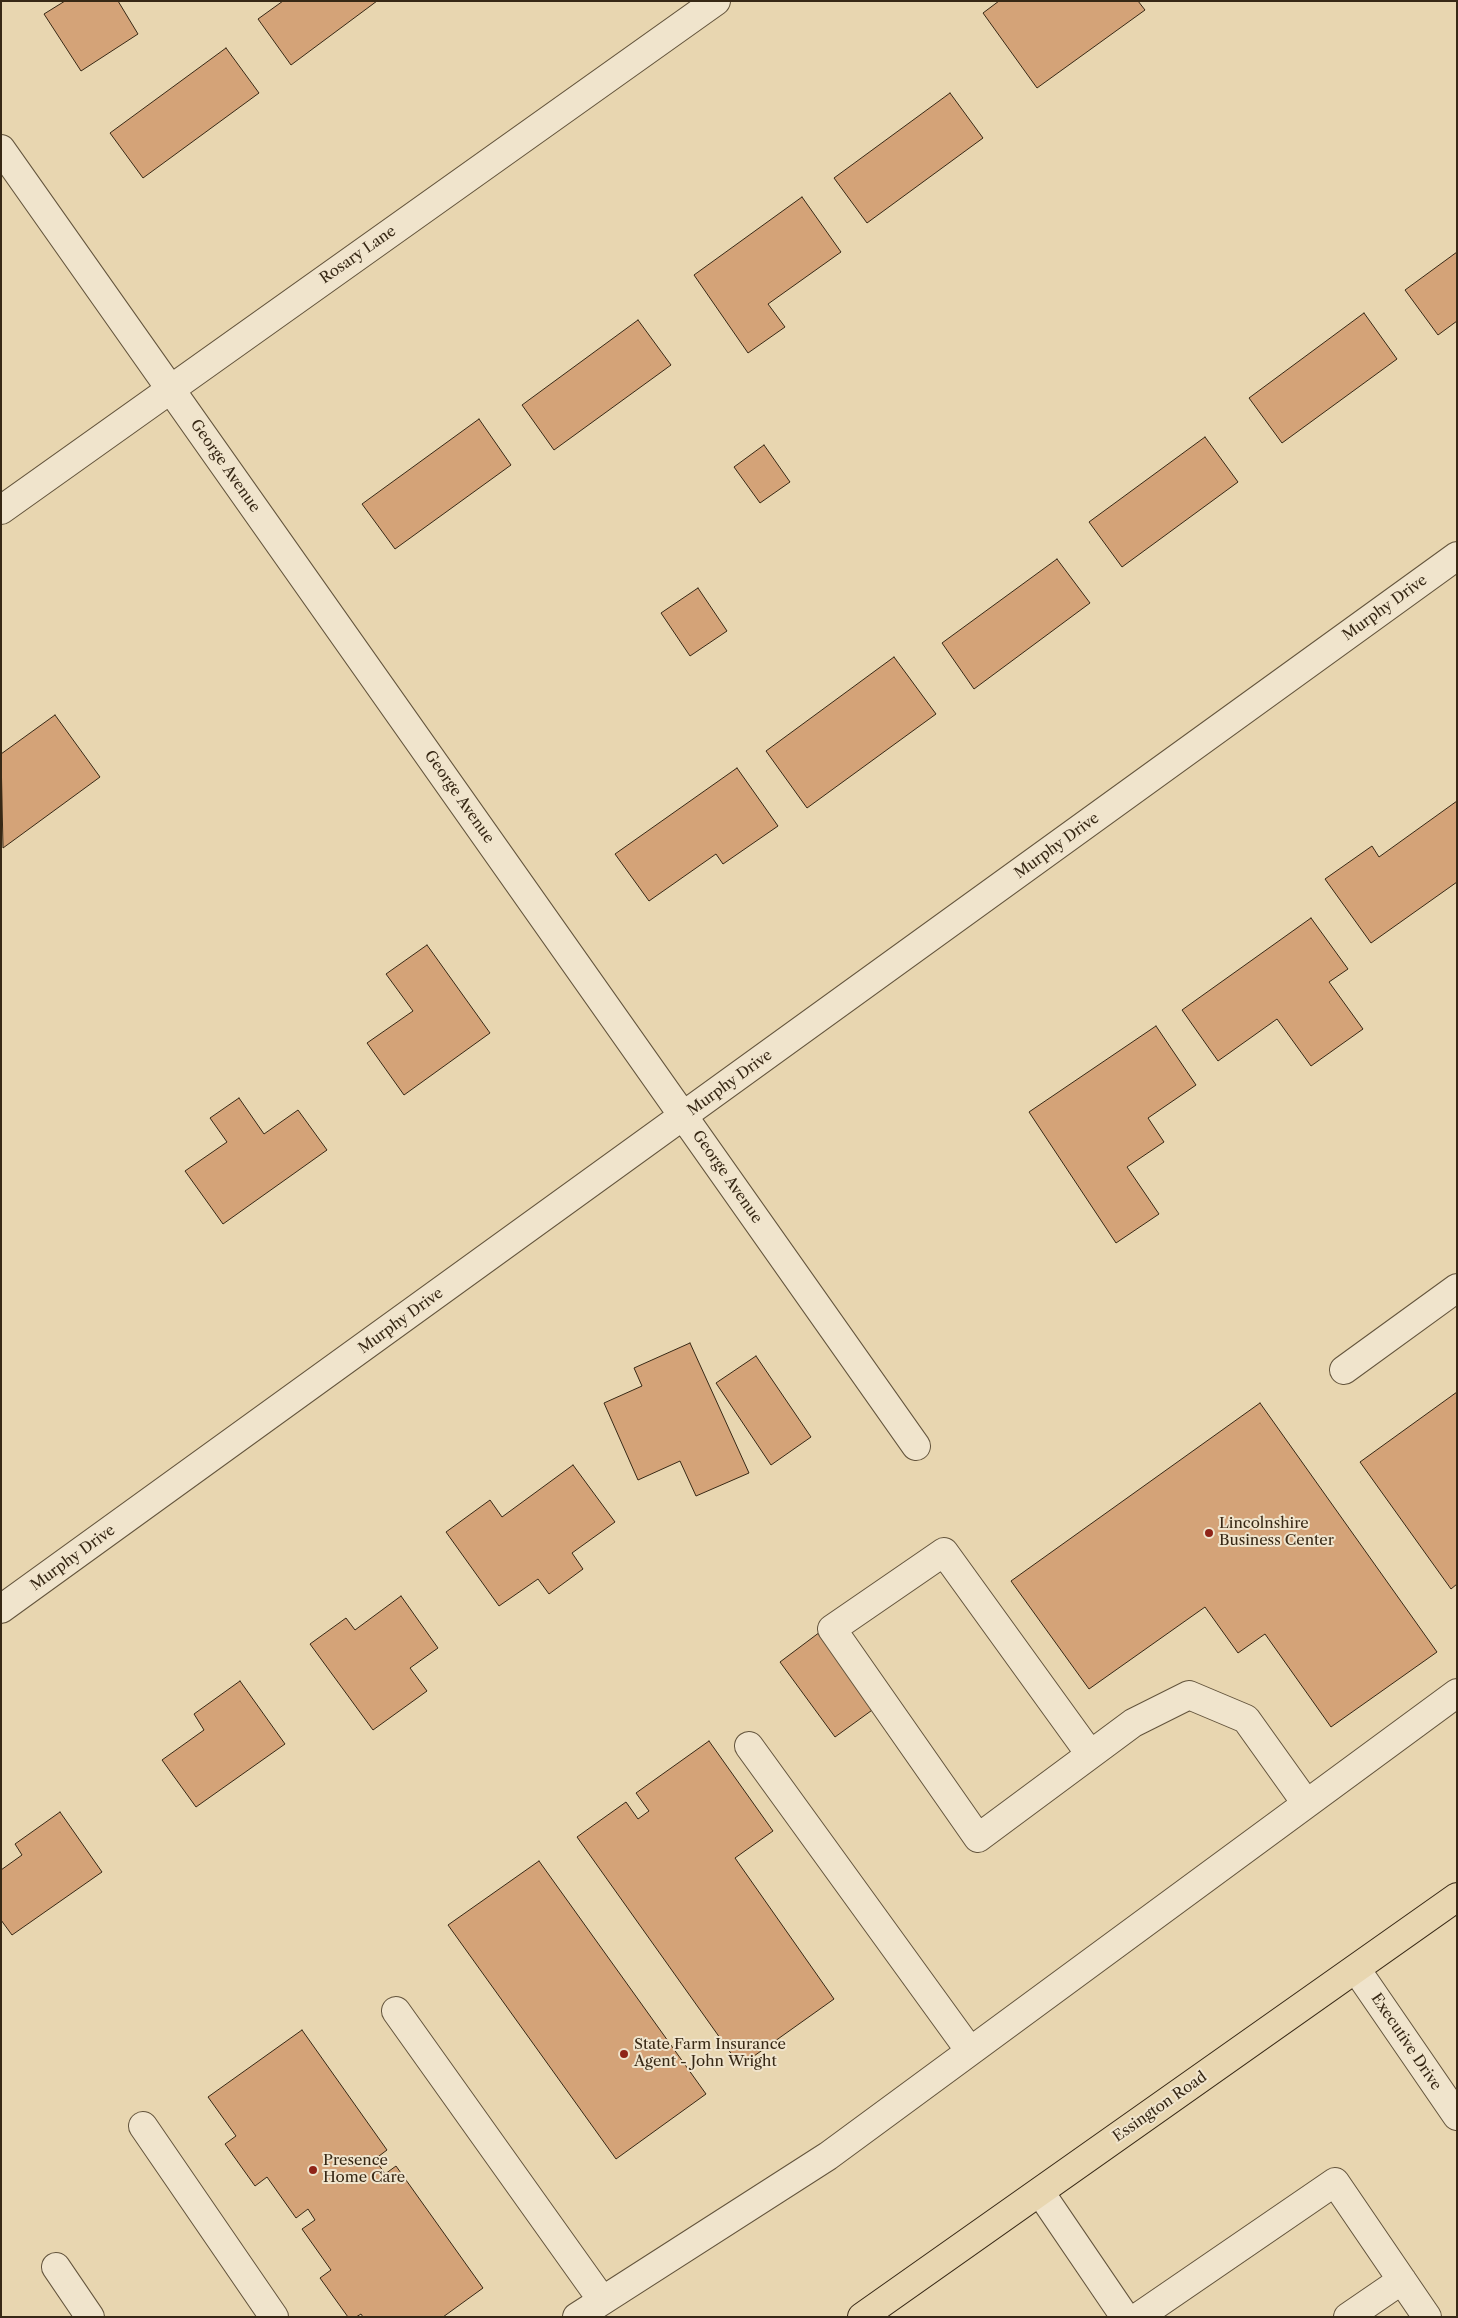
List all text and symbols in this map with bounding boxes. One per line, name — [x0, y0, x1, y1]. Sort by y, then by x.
street label: Rosary Lane — [317, 222, 399, 288]
street label: George Avenue — [186, 416, 264, 516]
street label: Murphy Drive — [1339, 571, 1431, 645]
street label: George Avenue — [420, 747, 498, 847]
street label: Murphy Drive — [1011, 809, 1103, 883]
street label: Murphy Drive — [684, 1046, 776, 1120]
street label: George Avenue — [688, 1127, 766, 1227]
street label: Murphy Drive — [355, 1284, 447, 1358]
place label: Lincolnshire Business Center — [1219, 1515, 1334, 1550]
street label: Murphy Drive — [27, 1521, 119, 1595]
marker: Lincolnshire Business Center — [1203, 1527, 1215, 1539]
street label: Executive Drive — [1367, 1990, 1445, 2094]
place label: State Farm Insurance Agent - John Wright — [634, 2036, 786, 2071]
marker: State Farm Insurance Agent - John Wright — [618, 2048, 630, 2060]
street label: Essington Road — [1110, 2068, 1210, 2146]
place label: Presence Home Care — [323, 2152, 405, 2187]
marker: Presence Home Care — [307, 2164, 319, 2176]

